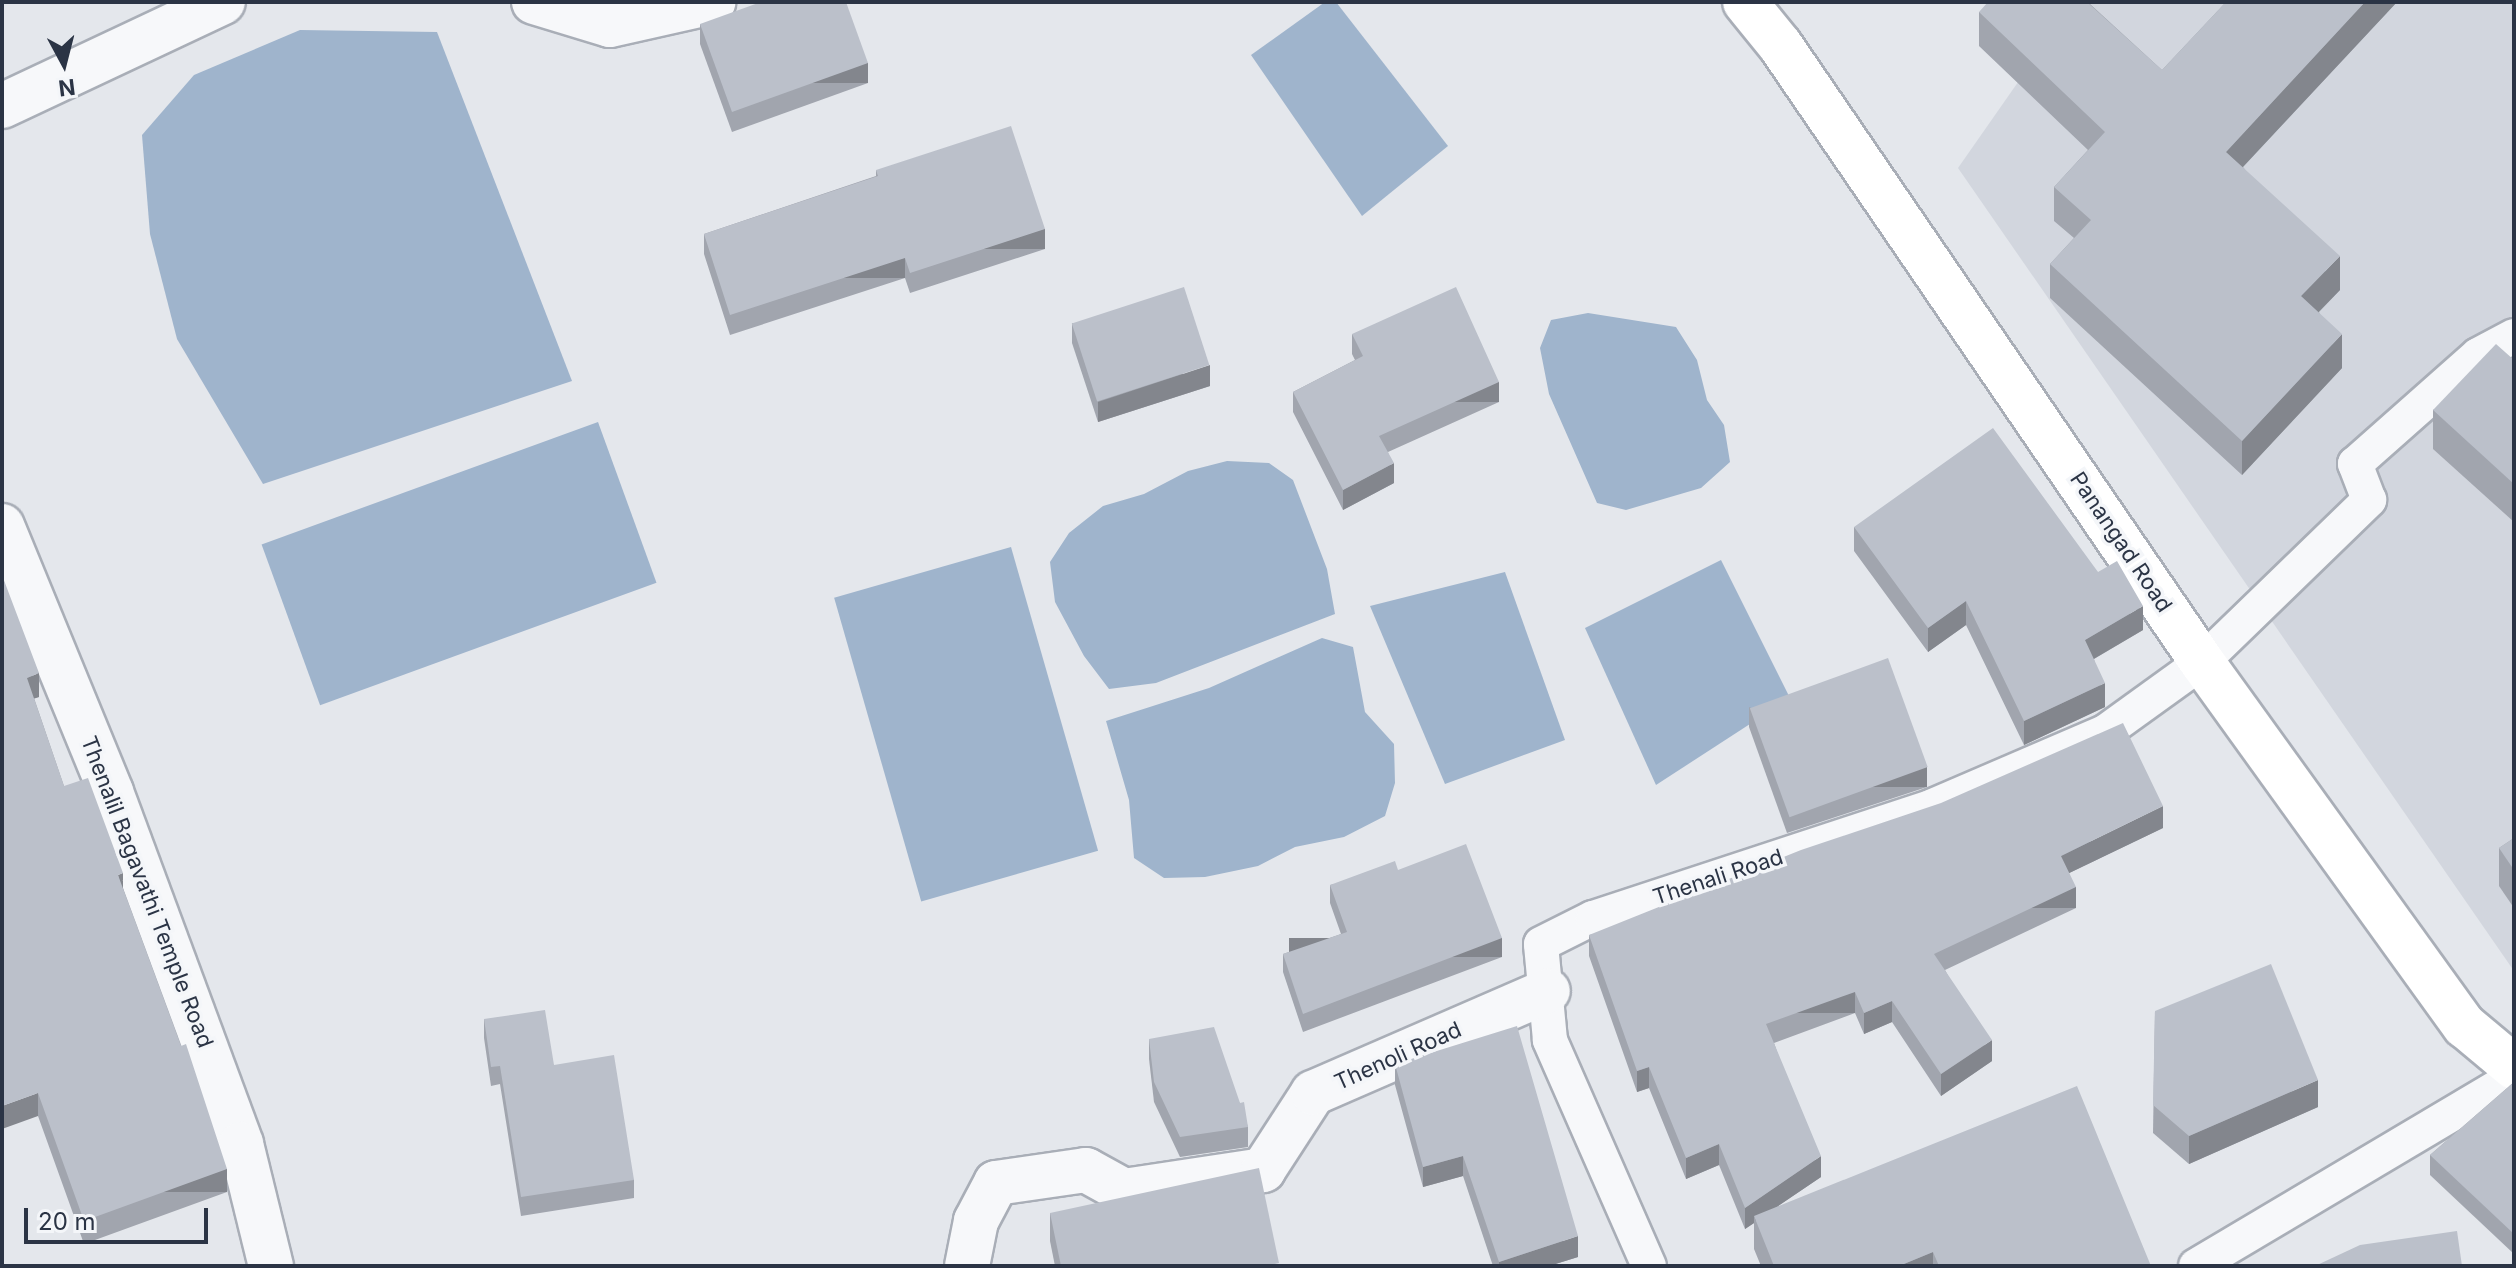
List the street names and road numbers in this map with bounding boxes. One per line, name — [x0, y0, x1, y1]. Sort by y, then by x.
street label: Panangad Road — [2064, 467, 2178, 617]
street label: Thenalil Bagavathi Temple Road — [75, 732, 219, 1052]
street label: Thenali Road — [1650, 844, 1786, 910]
street label: Thenoli Road — [1330, 1016, 1466, 1096]

